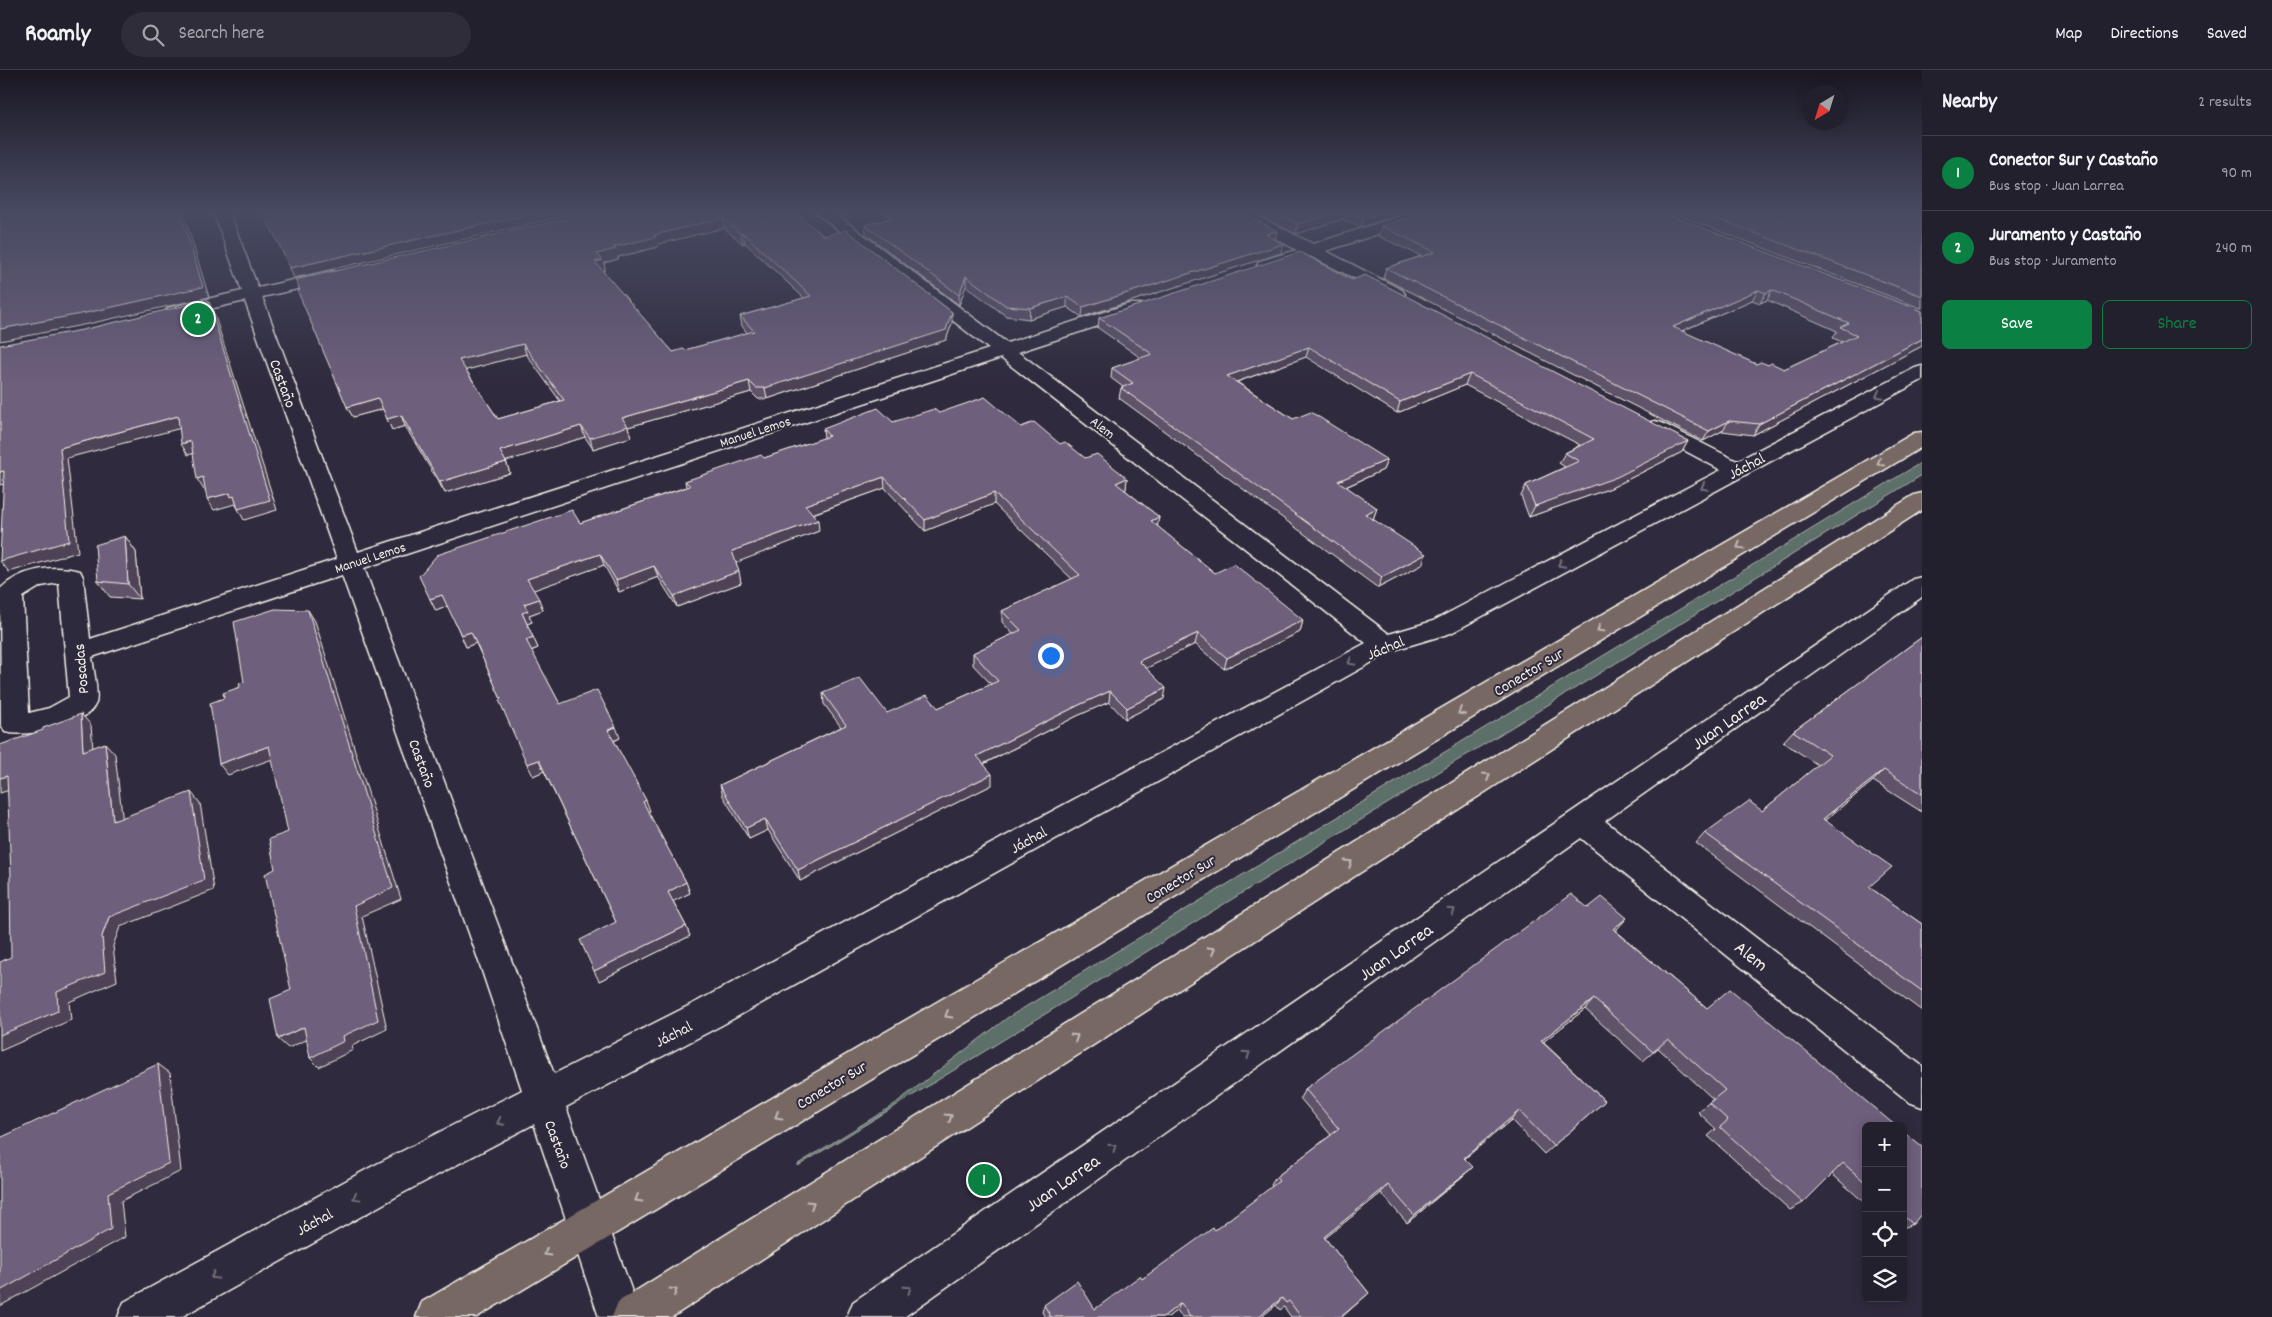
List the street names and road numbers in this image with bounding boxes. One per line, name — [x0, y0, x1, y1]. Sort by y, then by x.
street label: Castaño — [262, 356, 301, 411]
street label: Manuel Lemos — [718, 412, 794, 454]
street label: Alem — [1085, 412, 1118, 445]
street label: Jáchal — [1725, 448, 1770, 486]
street label: Manuel Lemos — [333, 538, 409, 580]
street label: Jáchal — [1364, 631, 1409, 667]
street label: Posadas — [69, 642, 96, 695]
street label: Conector Sur — [1490, 643, 1569, 703]
street label: Juan Larrea — [1687, 687, 1774, 758]
street label: Castaño — [401, 736, 440, 791]
street label: Jáchal — [1007, 822, 1052, 861]
street label: Conector Sur — [1142, 850, 1221, 910]
street label: Juan Larrea — [1354, 918, 1441, 989]
street label: Alem — [1727, 936, 1772, 980]
street label: Jáchal — [652, 1016, 697, 1054]
street label: Conector Sur — [793, 1056, 872, 1116]
street label: Castaño — [537, 1117, 576, 1172]
street label: Juan Larrea — [1021, 1149, 1108, 1220]
street label: Jáchal — [293, 1204, 338, 1243]

